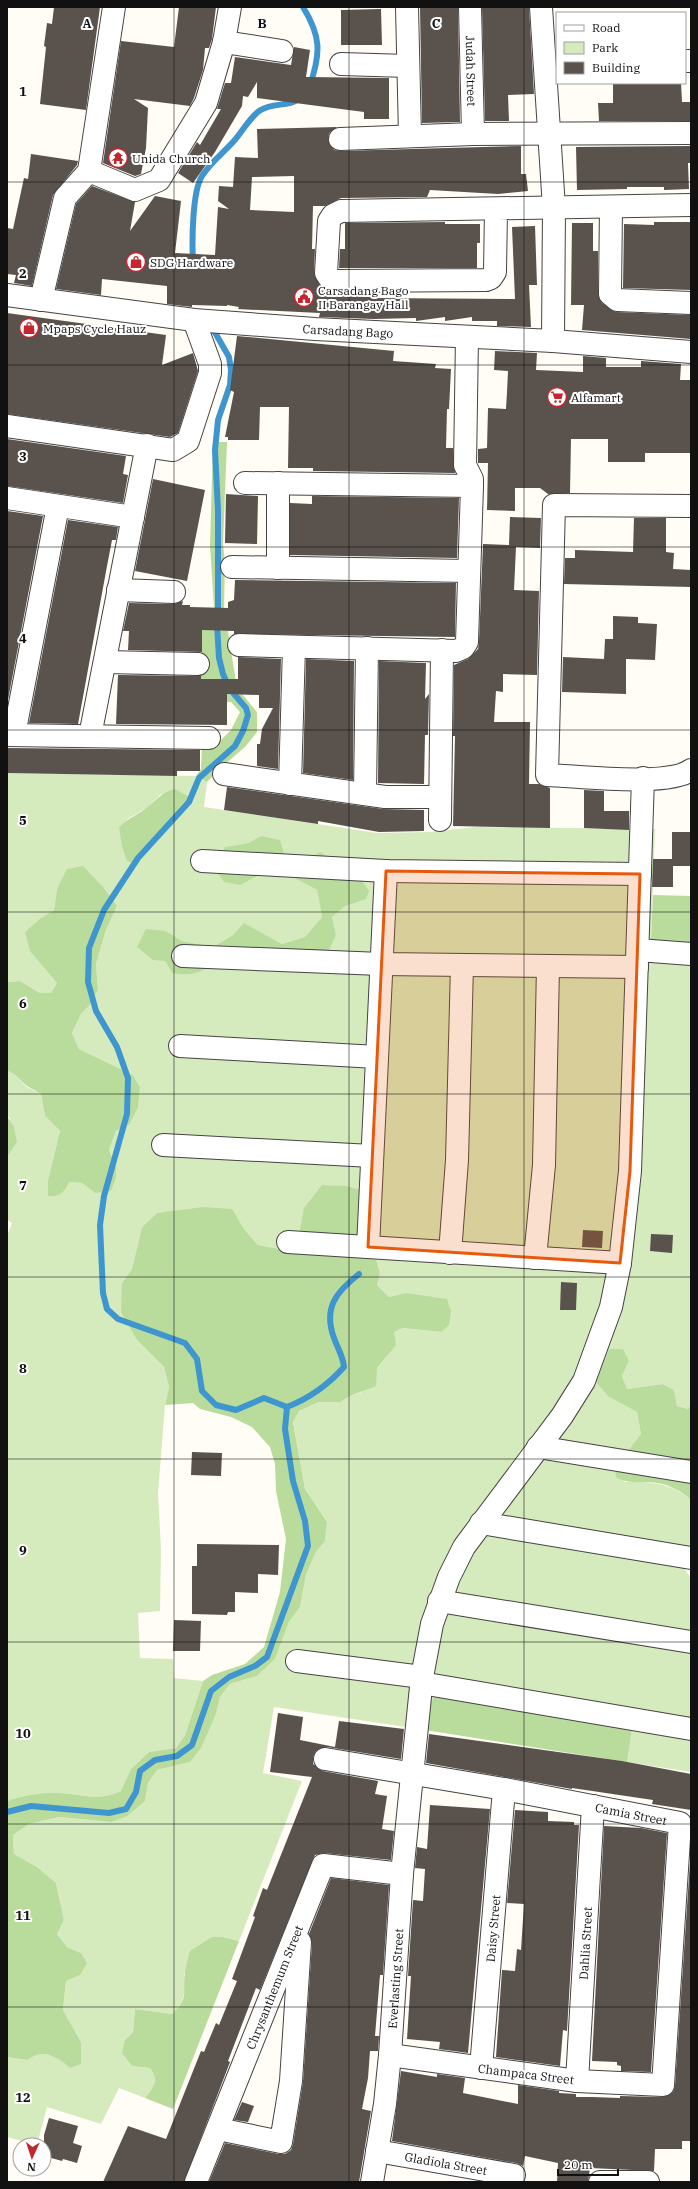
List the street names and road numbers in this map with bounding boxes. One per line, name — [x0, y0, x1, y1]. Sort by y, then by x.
street label: Judah Street — [463, 35, 480, 107]
street label: Carsadang Bago — [302, 321, 394, 340]
street label: Camia Street — [594, 1799, 668, 1828]
street label: Daisy Street — [482, 1894, 503, 1963]
street label: Dahlia Street — [575, 1906, 595, 1980]
street label: Chrysanthemum Street — [243, 1923, 306, 2051]
street label: Everlasting Street — [384, 1928, 406, 2029]
street label: Champaca Street — [477, 2061, 575, 2087]
street label: Gladiola Street — [404, 2148, 488, 2178]

